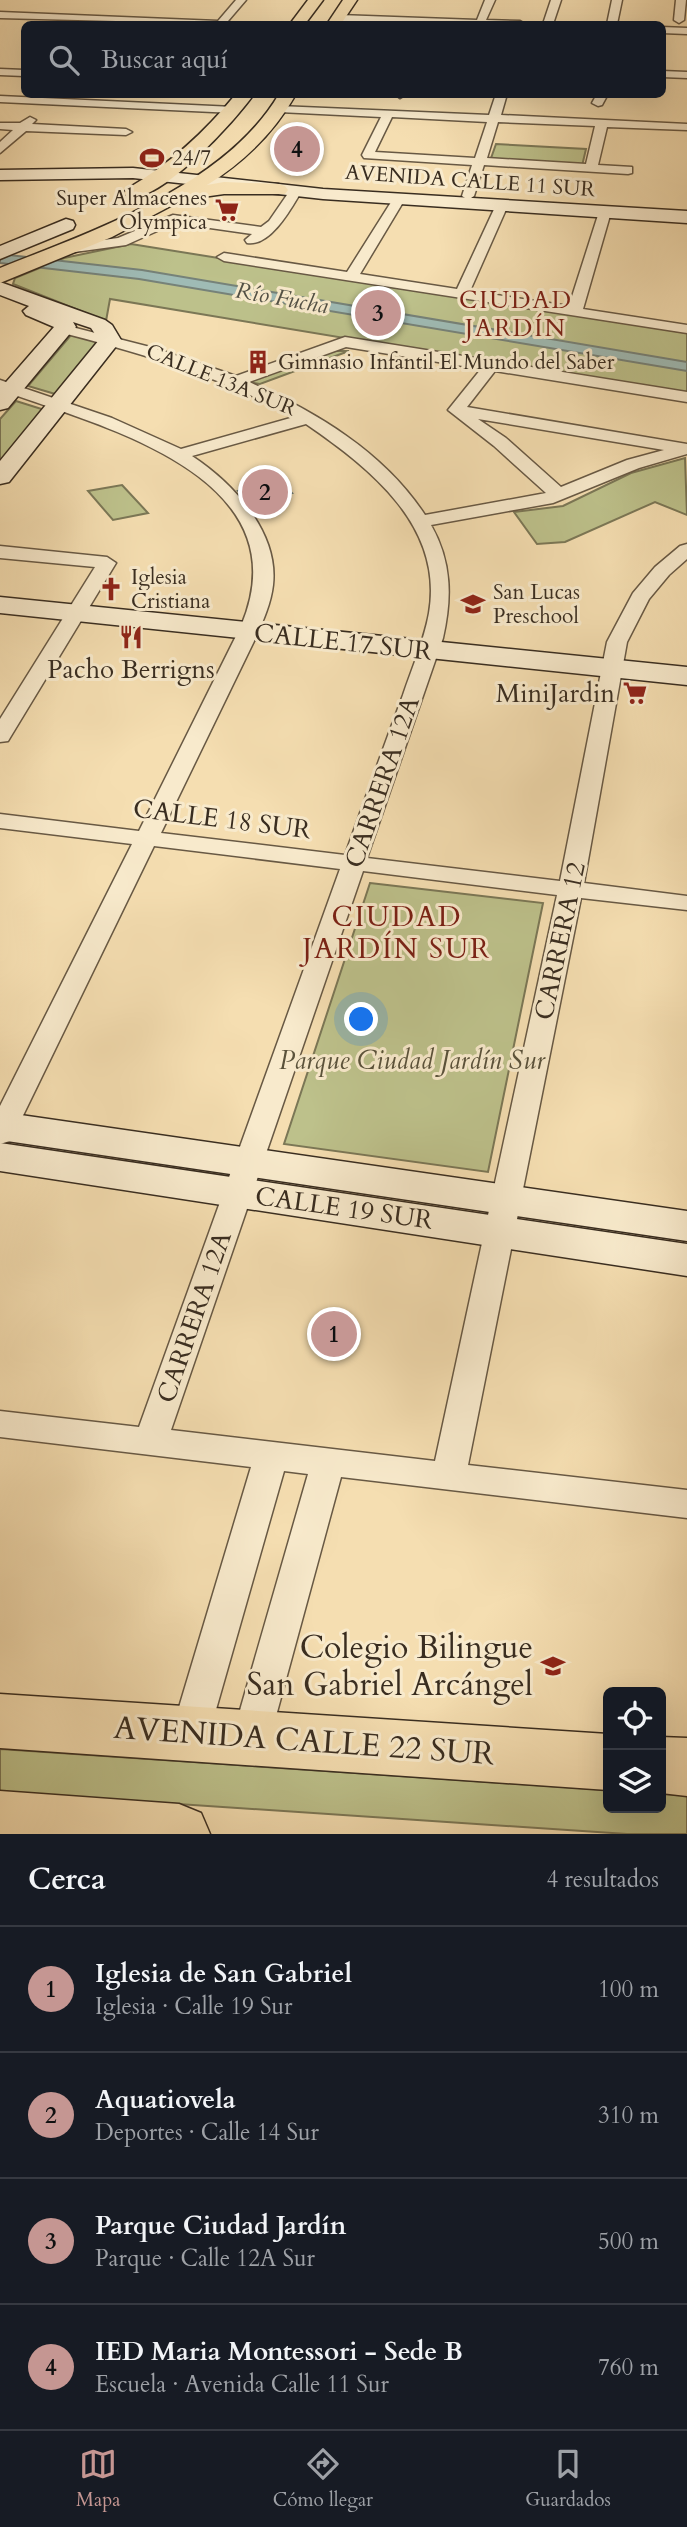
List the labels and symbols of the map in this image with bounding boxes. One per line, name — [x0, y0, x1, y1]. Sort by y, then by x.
pin: 4 — [274, 123, 320, 175]
sports icon: 24/7 — [138, 144, 166, 172]
place label: 24/7 — [172, 144, 211, 173]
street label: AVENIDA CALLE 11 SUR — [344, 158, 596, 204]
place label: Super Almacenes Olympica — [56, 184, 207, 237]
supermarket icon: Super Almacenes Olympica — [213, 196, 241, 224]
water label: Río Fucha — [233, 275, 331, 321]
district label: CIUDAD JARDÍN — [459, 284, 573, 345]
pin: 3 — [355, 287, 401, 339]
street label: CALLE 13A SUR — [142, 337, 301, 423]
building icon: Gimnasio Infantil El Mundo del Saber — [244, 348, 272, 376]
place label: Gimnasio Infantil El Mundo del Saber — [278, 348, 615, 377]
pin: 2 — [242, 466, 288, 518]
place label: Iglesia Cristiana — [131, 563, 210, 616]
church icon: Iglesia Cristiana — [97, 575, 125, 603]
place label: San Lucas Preschool — [493, 578, 580, 631]
school or university icon: San Lucas Preschool — [459, 590, 487, 618]
street label: CALLE 17 SUR — [252, 615, 434, 669]
restaurant icon: Pacho Berrigns — [117, 623, 145, 651]
place label: Pacho Berrigns — [47, 652, 215, 687]
place label: MiniJardin — [496, 676, 615, 711]
supermarket icon: MiniJardin — [621, 679, 649, 707]
street label: CARRERA 12A — [336, 691, 428, 872]
street label: CALLE 18 SUR — [131, 791, 313, 847]
street label: CARRERA 12 — [526, 859, 594, 1023]
district label: CIUDAD JARDÍN SUR — [299, 898, 491, 968]
your location — [344, 1002, 378, 1036]
park label: Parque Ciudad Jardín Sur — [279, 1043, 546, 1078]
street label: CALLE 19 SUR — [253, 1178, 435, 1238]
street label: CARRERA 12A — [148, 1226, 240, 1407]
pin: 1 — [311, 1308, 357, 1360]
place label: Colegio Bilingue San Gabriel Arcángel — [246, 1626, 533, 1707]
school or university icon: Colegio Bilingue San Gabriel Arcángel — [539, 1652, 567, 1680]
street label: AVENIDA CALLE 22 SUR — [112, 1706, 496, 1776]

